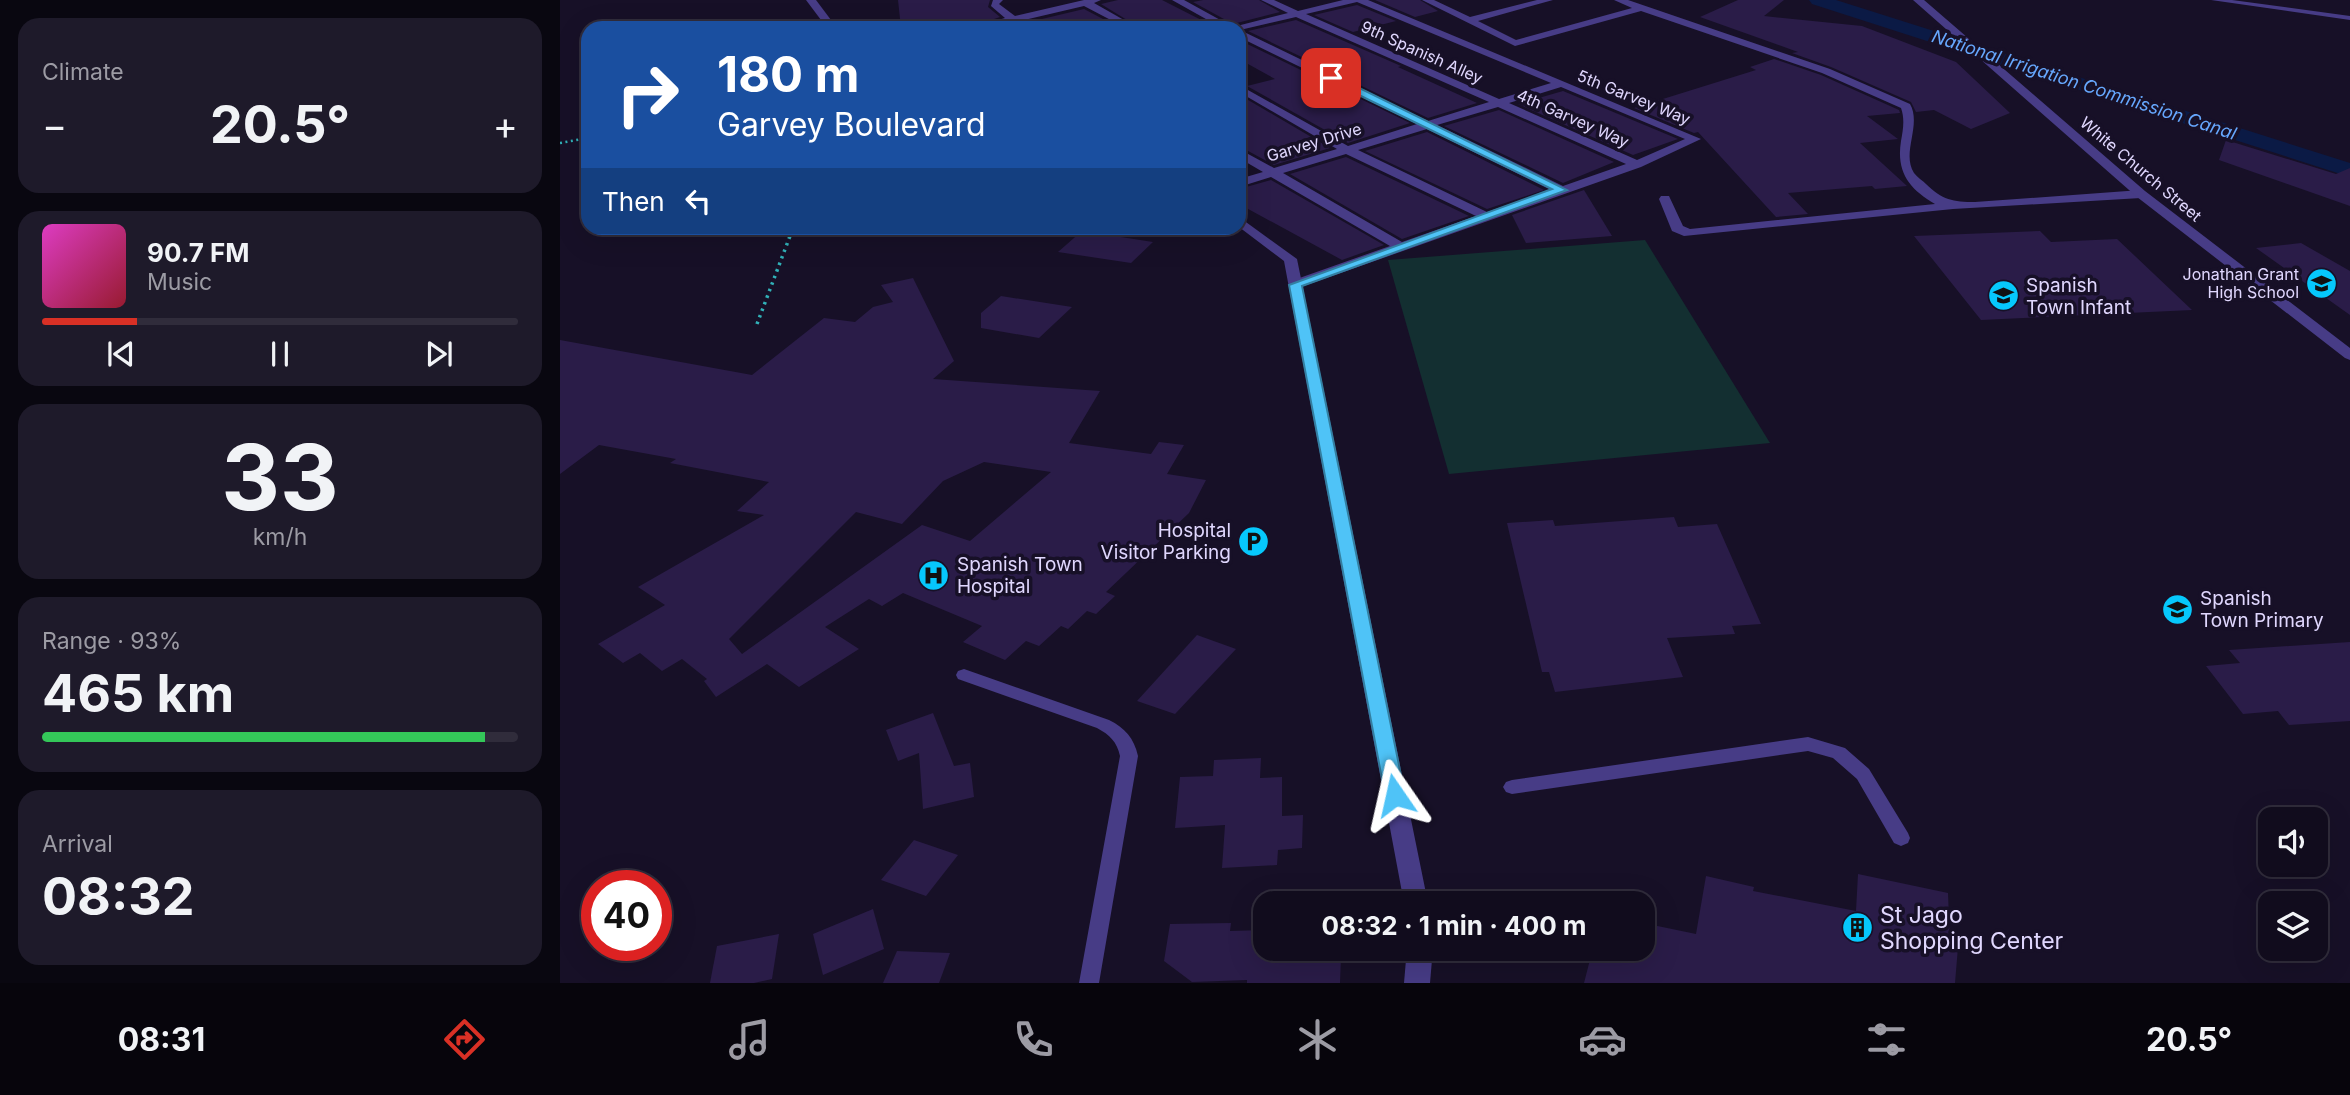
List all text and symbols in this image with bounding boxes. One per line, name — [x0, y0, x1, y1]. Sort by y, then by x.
street label: 9th Spanish Alley — [1358, 16, 1486, 88]
water label: National Irrigation Commission Canal — [1929, 25, 2240, 144]
text: 180 m — [717, 45, 859, 104]
pin — [1301, 48, 1361, 108]
icon: right — [602, 49, 693, 140]
text: Climate — [42, 58, 124, 86]
icon: arrive — [1312, 59, 1350, 97]
street label: 5th Garvey Way — [1575, 65, 1693, 129]
street label: 4th Garvey Way — [1514, 84, 1632, 152]
text: 20.5° — [210, 93, 350, 156]
text: − — [42, 102, 67, 148]
text: + — [493, 102, 518, 148]
text: Garvey Boulevard — [717, 105, 986, 144]
street label: White Church Street — [2076, 112, 2206, 226]
street label: Garvey Drive — [1264, 118, 1364, 166]
icon: left — [679, 182, 717, 220]
text: Then — [602, 186, 665, 217]
text: 90.7 FM — [147, 237, 249, 268]
place label: Jonathan Grant High School — [2183, 264, 2299, 302]
school or university icon: Jonathan Grant High School — [2305, 266, 2339, 300]
text: Music — [147, 268, 212, 296]
place label: Spanish Town Infant — [2026, 274, 2131, 319]
school or university icon: Spanish Town Infant — [1986, 279, 2020, 313]
icon: previous — [102, 335, 140, 373]
icon: pause — [261, 335, 299, 373]
icon: next — [420, 335, 458, 373]
text: 33 — [221, 422, 339, 532]
place label: Hospital Visitor Parking — [1101, 519, 1231, 564]
text: km/h — [253, 523, 307, 551]
parking icon: Hospital Visitor Parking — [1237, 524, 1271, 558]
place label: Spanish Town Hospital — [957, 553, 1083, 598]
hospital icon: Spanish Town Hospital — [917, 558, 951, 592]
place label: Spanish Town Primary — [2200, 587, 2324, 632]
school or university icon: Spanish Town Primary — [2160, 592, 2194, 626]
text: Range · 93% — [42, 627, 181, 655]
text: 465 km — [42, 662, 234, 725]
position arrow — [1358, 758, 1432, 832]
map controls — [2258, 807, 2328, 961]
button: sound — [2258, 807, 2328, 877]
text: Arrival — [42, 830, 113, 858]
text: 08:32 — [42, 865, 195, 928]
speed limit sign: 40 — [581, 870, 672, 961]
button: layers — [2258, 891, 2328, 961]
place label: St Jago Shopping Center — [1880, 901, 2064, 955]
text: 08:32 · 1 min · 400 m — [1321, 910, 1587, 941]
building icon: St Jago Shopping Center — [1840, 911, 1874, 945]
icon: directions — [440, 1015, 489, 1064]
icon: music — [725, 1015, 774, 1064]
icon: phone — [1009, 1015, 1058, 1064]
icon: climate — [1293, 1015, 1342, 1064]
icon: car — [1578, 1015, 1627, 1064]
icon: filters — [1862, 1015, 1911, 1064]
text: 08:31 — [118, 1020, 205, 1059]
text: 20.5° — [2146, 1020, 2232, 1059]

